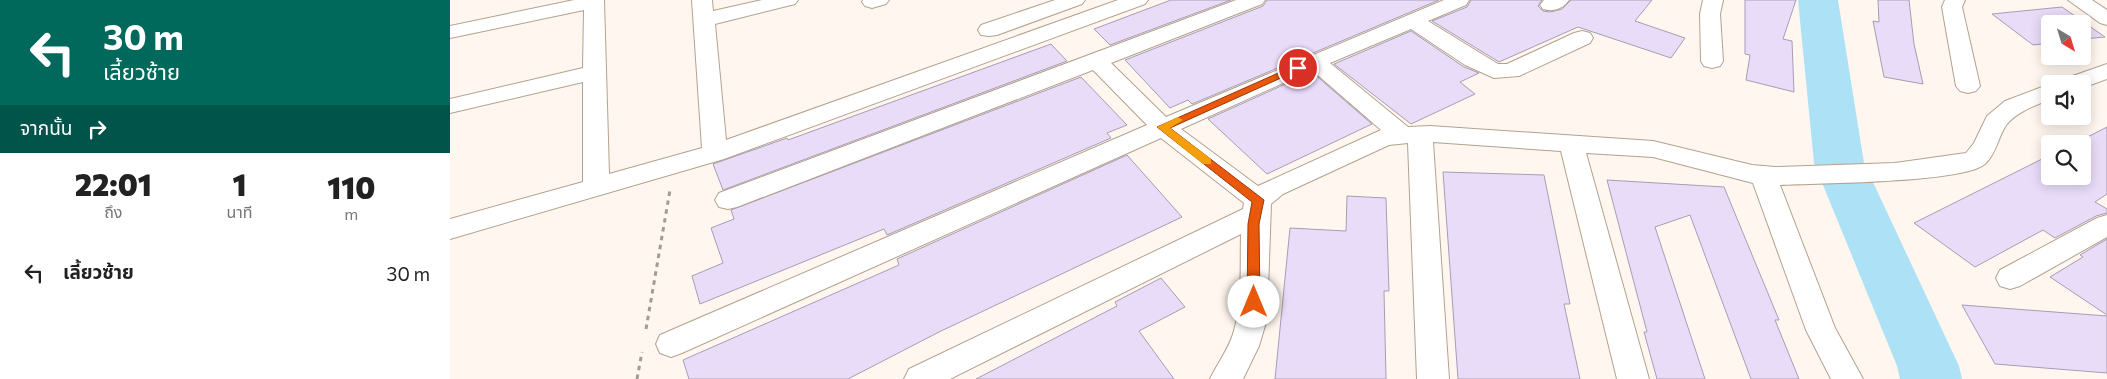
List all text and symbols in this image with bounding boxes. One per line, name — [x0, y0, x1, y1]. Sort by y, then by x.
text: 30 m — [103, 14, 184, 57]
north arrow — [2041, 15, 2091, 65]
map controls — [2041, 15, 2091, 185]
icon: left — [20, 20, 85, 85]
pin — [1277, 47, 1319, 89]
icon: arrive — [1284, 54, 1312, 82]
text: เลี้ยวซ้าย — [103, 58, 180, 85]
button: sound — [2041, 75, 2091, 125]
icon: right — [83, 115, 111, 143]
text: จากนั้น — [20, 116, 73, 139]
button: search — [2041, 135, 2091, 185]
text: 22:01 — [75, 165, 152, 202]
text: 1 — [233, 165, 247, 202]
text: 110 — [327, 168, 375, 205]
text: ถึง — [104, 202, 122, 221]
text: นาที — [226, 202, 253, 221]
text: m — [344, 204, 358, 223]
icon: left — [20, 259, 48, 287]
text: เลี้ยวซ้าย — [63, 260, 134, 283]
text: 30 m — [387, 262, 430, 285]
position arrow — [1227, 275, 1279, 327]

